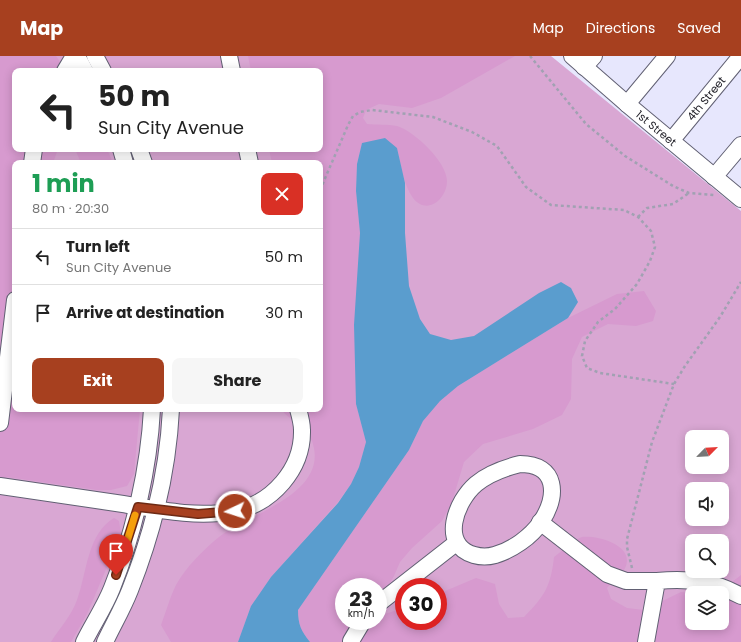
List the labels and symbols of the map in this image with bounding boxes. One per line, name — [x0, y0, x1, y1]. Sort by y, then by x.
street label: 4th Street — [683, 73, 729, 124]
street label: 1st Street — [632, 107, 680, 150]
north arrow — [685, 430, 729, 474]
position arrow — [214, 490, 256, 532]
pin — [99, 534, 133, 575]
speed limit sign: 30 — [395, 578, 447, 630]

